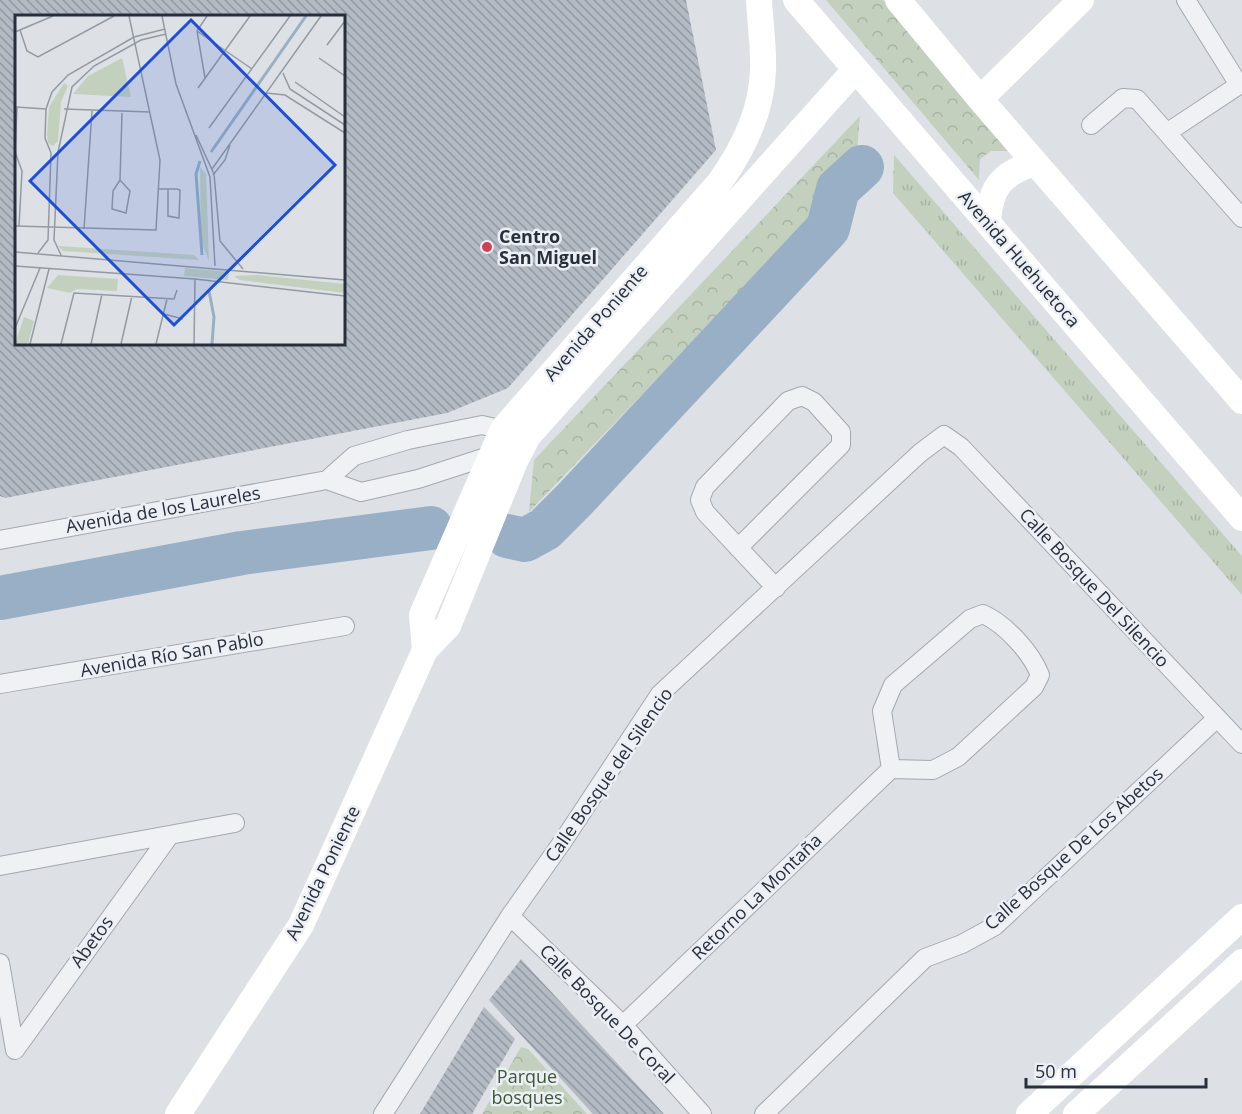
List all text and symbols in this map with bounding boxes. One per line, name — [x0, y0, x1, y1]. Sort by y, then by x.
inset map — [15, 15, 345, 345]
street label: Avenida Huehuetoca — [954, 185, 1086, 332]
place label: Centro San Miguel — [499, 224, 597, 269]
marker: Centro San Miguel — [480, 240, 494, 254]
street label: Avenida Poniente — [538, 259, 652, 386]
street label: Avenida de los Laureles — [64, 480, 262, 538]
street label: Calle Bosque Del Silencio — [1014, 502, 1175, 672]
street label: Avenida Río San Pablo — [78, 626, 265, 682]
street label: Calle Bosque del Silencio — [539, 683, 678, 866]
street label: Calle Bosque De Los Abetos — [979, 761, 1168, 935]
street label: Avenida Poniente — [279, 801, 365, 944]
street label: Retorno La Montaña — [686, 828, 826, 965]
street label: Abetos — [64, 911, 118, 972]
street label: Calle Bosque De Coral — [535, 938, 681, 1088]
scale bar — [1026, 1051, 1206, 1089]
text: 50 m — [1035, 1059, 1077, 1083]
park label: Parque bosques — [491, 1064, 563, 1109]

